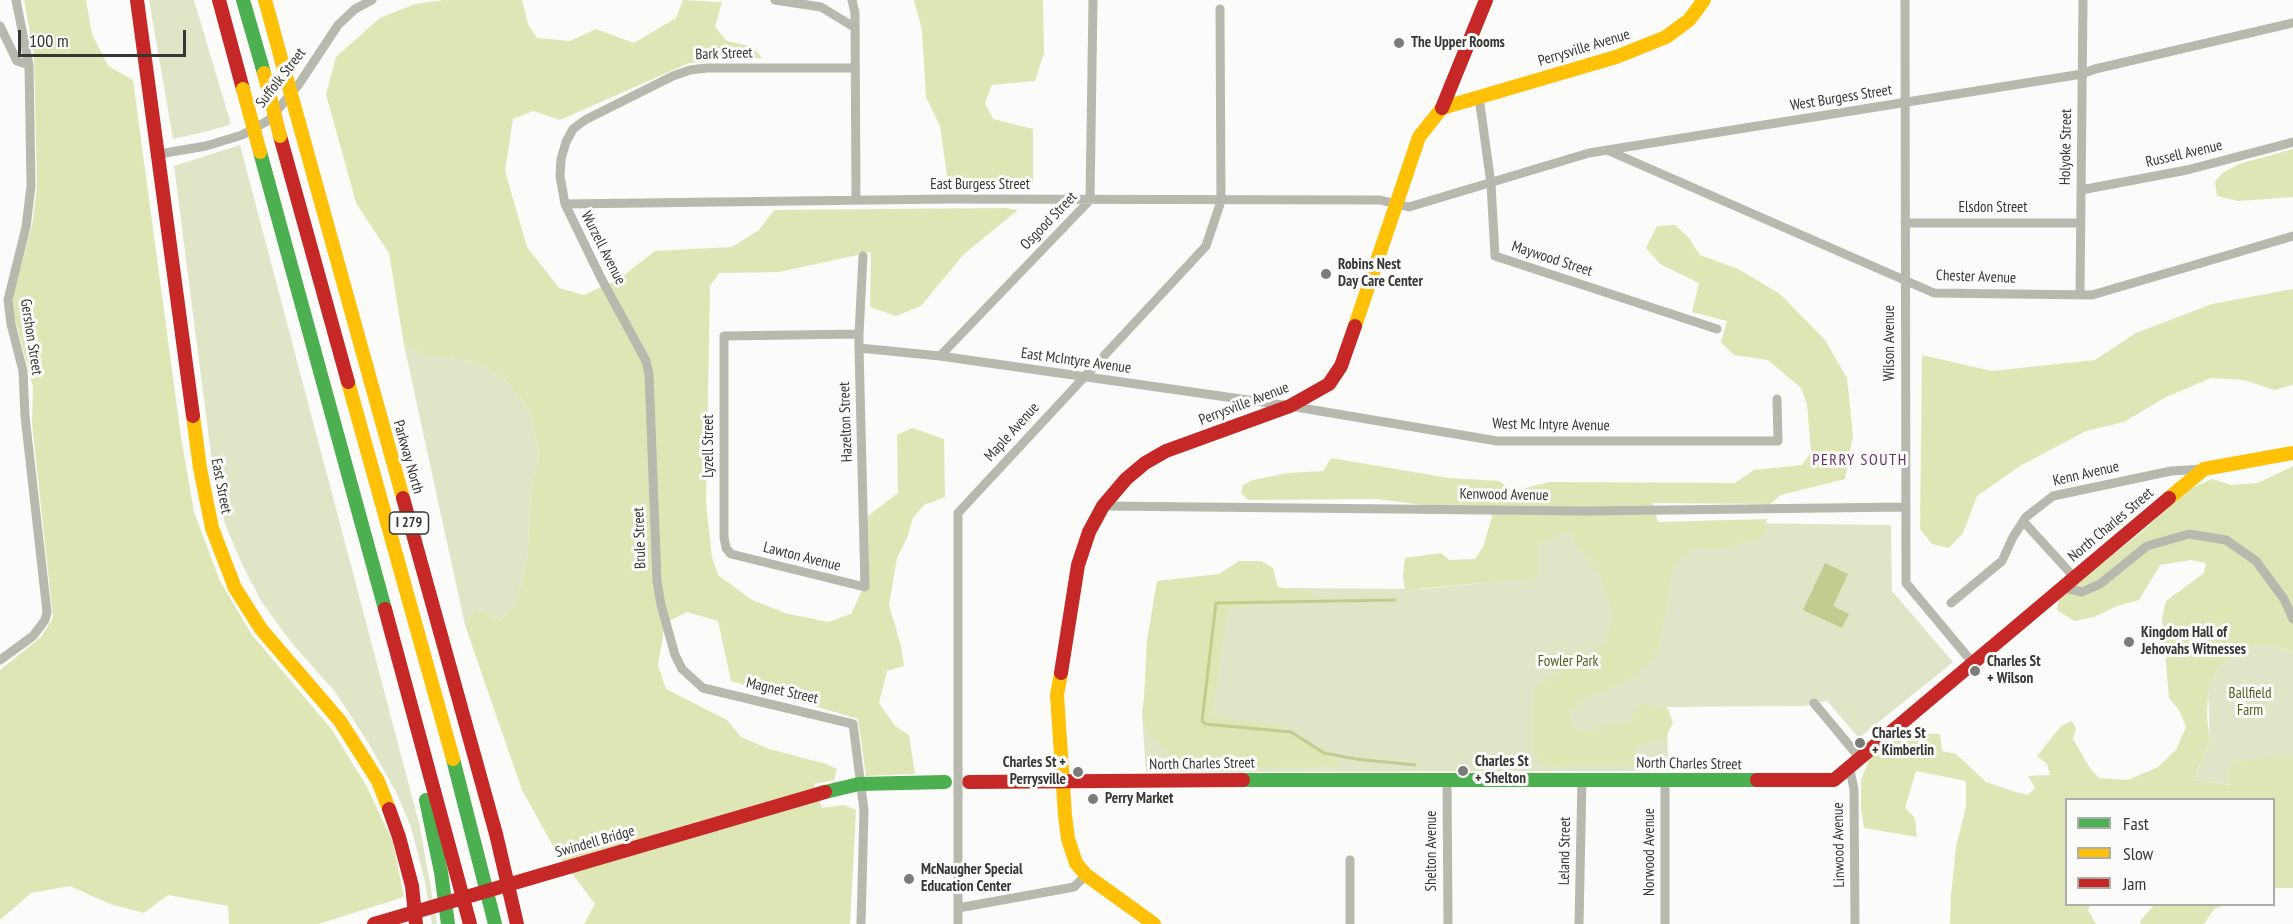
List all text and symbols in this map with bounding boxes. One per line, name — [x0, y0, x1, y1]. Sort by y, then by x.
scale bar — [21, 18, 189, 56]
street label: Perrysville Avenue — [1536, 26, 1632, 70]
text: 100 m — [29, 29, 69, 52]
place label: The Upper Rooms — [1411, 34, 1505, 52]
marker: The Upper Rooms — [1392, 36, 1406, 50]
street label: Bark Street — [695, 44, 753, 64]
street label: Suffolk Street — [252, 45, 310, 111]
street label: West Burgess Street — [1789, 81, 1893, 115]
street label: Holyoke Street — [2056, 109, 2076, 185]
street label: Russell Avenue — [2144, 136, 2224, 172]
street label: East Burgess Street — [930, 176, 1030, 194]
street label: Osgood Street — [1017, 188, 1081, 254]
street label: Elsdon Street — [1959, 199, 2027, 217]
street label: Wurzell Avenue — [577, 208, 629, 288]
street label: Maywood Street — [1509, 238, 1595, 280]
place label: Robins Nest Day Care Center — [1338, 256, 1423, 291]
marker: Robins Nest Day Care Center — [1319, 267, 1333, 281]
street label: Chester Avenue — [1936, 267, 2016, 287]
street label: Gershon Street — [16, 298, 46, 376]
street label: Wilson Avenue — [1881, 305, 1899, 381]
street label: East McIntyre Avenue — [1020, 344, 1132, 378]
street label: Perrysville Avenue — [1197, 379, 1291, 429]
street label: Hazelton Street — [836, 382, 856, 462]
street label: Maple Avenue — [981, 399, 1043, 465]
street label: Lyzell Street — [700, 414, 718, 478]
street label: West Mc Intyre Avenue — [1492, 415, 1610, 435]
street label: Parkway North — [389, 418, 427, 496]
district label: PERRY SOUTH — [1812, 450, 1908, 470]
street label: East Street — [207, 457, 235, 515]
street label: Kenn Avenue — [2051, 458, 2121, 490]
street label: North Charles Street — [2065, 484, 2157, 566]
street label: Kenwood Avenue — [1459, 485, 1549, 505]
street label: Brule Street — [630, 507, 650, 569]
road number: I 279 — [390, 512, 428, 534]
street label: Lawton Avenue — [761, 539, 843, 575]
place label: Kingdom Hall of Jehovahs Witnesses — [2141, 624, 2246, 659]
marker: Kingdom Hall of Jehovahs Witnesses — [2122, 635, 2136, 649]
park label: Fowler Park — [1538, 653, 1598, 671]
place label: Charles St + Wilson — [1987, 653, 2041, 688]
marker: Charles St + Wilson — [1968, 664, 1982, 678]
street label: Magnet Street — [744, 674, 820, 708]
park label: Ballfield Farm — [2229, 685, 2271, 720]
place label: Charles St + Kimberlin — [1872, 725, 1934, 760]
marker: Charles St + Kimberlin — [1853, 736, 1867, 750]
place label: Charles St + Shelton — [1475, 753, 1529, 788]
place label: Charles St + Perrysville — [1003, 754, 1066, 789]
street label: North Charles Street — [1149, 754, 1255, 774]
street label: North Charles Street — [1636, 754, 1742, 774]
marker: Charles St + Shelton — [1456, 764, 1470, 778]
marker: Charles St + Perrysville — [1071, 765, 1085, 779]
place label: Perry Market — [1105, 790, 1173, 808]
marker: Perry Market — [1086, 792, 1100, 806]
legend — [2065, 798, 2275, 906]
street label: Linwood Avenue — [1829, 802, 1849, 888]
street label: Norwood Avenue — [1641, 808, 1659, 896]
street label: Shelton Avenue — [1423, 811, 1441, 891]
text: Fast — [2123, 812, 2149, 835]
street label: Leland Street — [1555, 817, 1575, 885]
street label: Swindell Bridge — [553, 822, 637, 862]
text: Slow — [2123, 842, 2153, 865]
place label: McNaugher Special Education Center — [921, 861, 1023, 896]
marker: McNaugher Special Education Center — [902, 872, 916, 886]
text: Jam — [2123, 872, 2146, 895]

